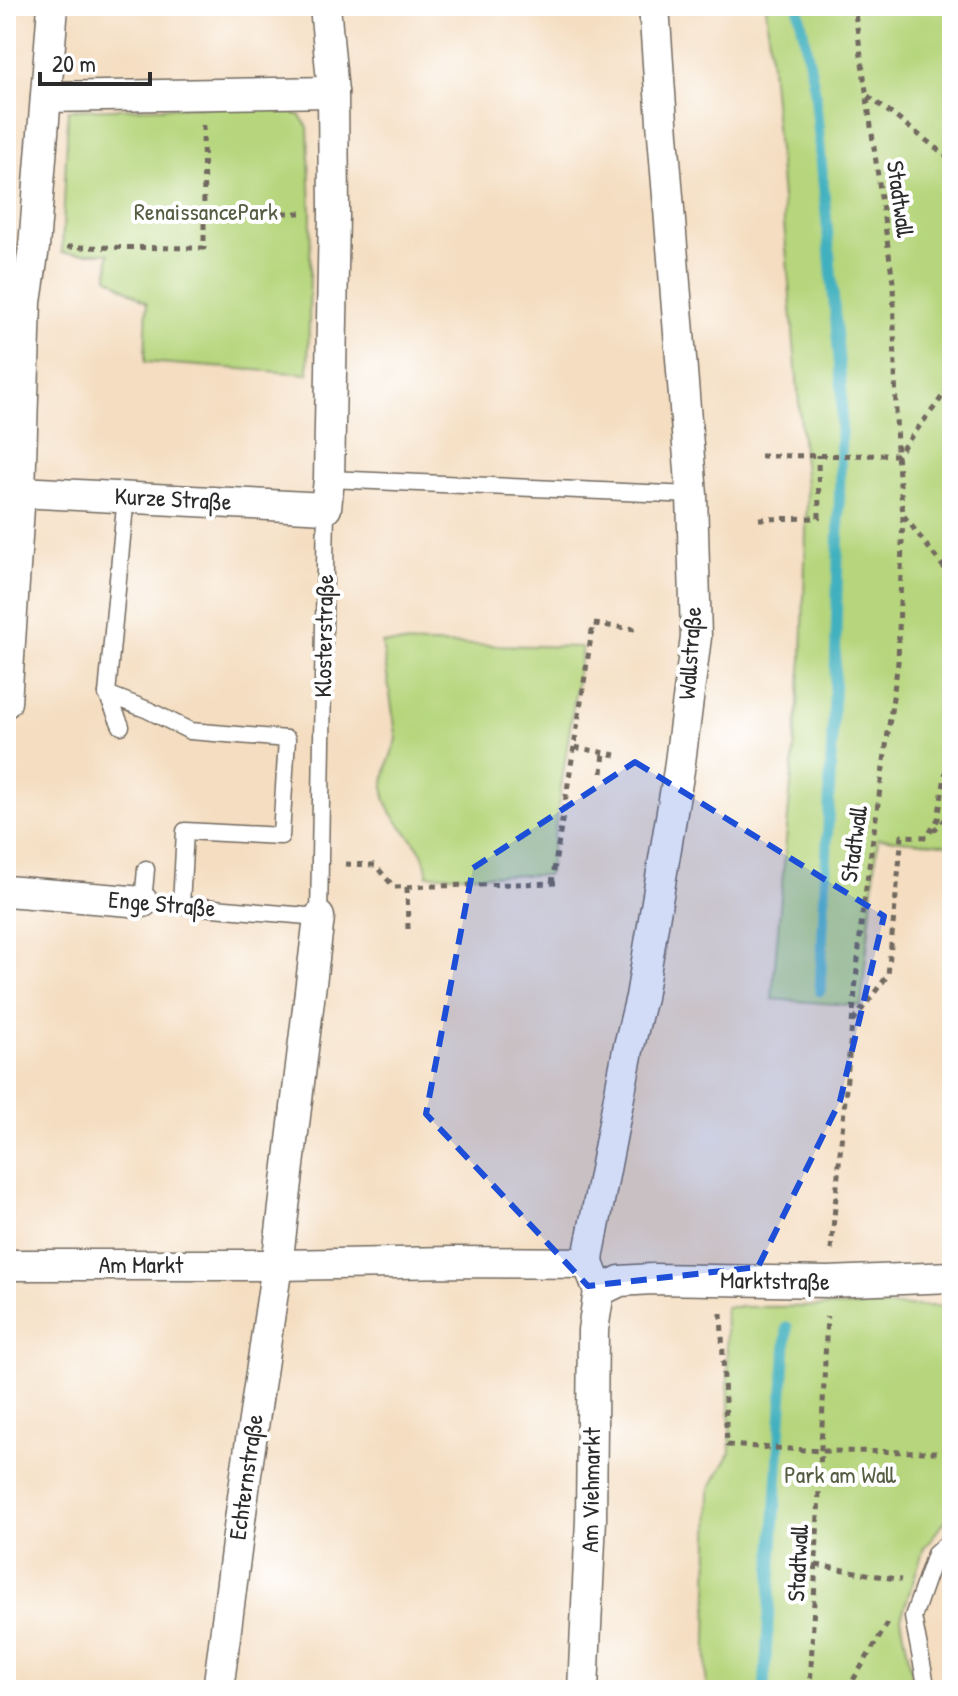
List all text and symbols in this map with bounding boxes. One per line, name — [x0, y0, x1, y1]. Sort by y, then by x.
scale bar — [40, 36, 150, 86]
text: 20 m — [52, 47, 96, 79]
street label: Stadtwall — [880, 158, 922, 240]
park label: RenaissancePark — [134, 195, 278, 227]
street label: Kurze Straße — [114, 479, 233, 517]
street label: Klosterstraße — [306, 574, 340, 698]
street label: Wallstraße — [670, 605, 708, 700]
street label: Stadtwall — [832, 803, 874, 884]
street label: Enge Straße — [107, 882, 217, 924]
street label: Am Markt — [99, 1248, 184, 1280]
street label: Marktstraße — [720, 1263, 830, 1297]
street label: Echternstraße — [220, 1412, 270, 1542]
street label: Am Viehmarkt — [573, 1426, 607, 1553]
park label: Park am Wall — [784, 1458, 896, 1490]
street label: Stadtwall — [779, 1523, 815, 1602]

